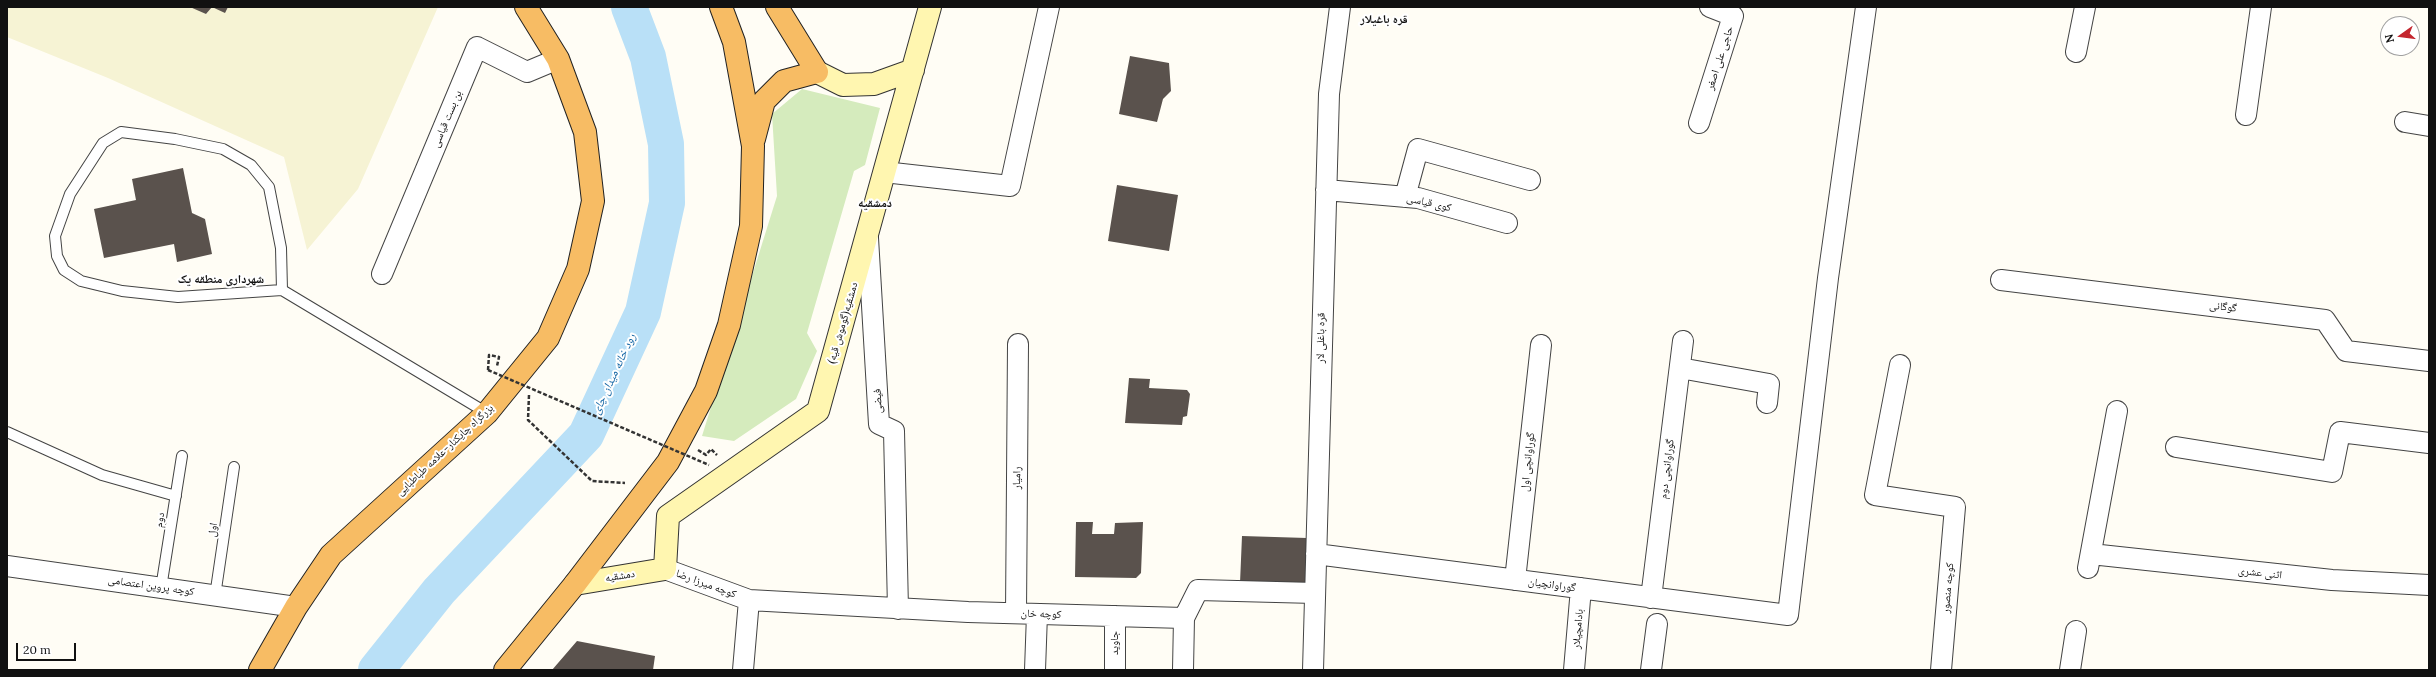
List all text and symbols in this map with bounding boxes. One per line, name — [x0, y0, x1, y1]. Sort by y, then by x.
district label: قره باغیلار — [1360, 13, 1408, 27]
north arrow — [2380, 16, 2420, 56]
street label: حاجی علی اصغر — [1703, 24, 1737, 92]
text: N — [2382, 33, 2397, 44]
street label: بن بست قیاسی — [429, 88, 465, 150]
street label: کوی قیاسی — [1405, 191, 1453, 215]
district label: دمشقیه — [858, 197, 892, 211]
district label: شهرداری منطقه یک — [178, 273, 264, 287]
street label: دمشقیه(گوموش قیه) — [825, 281, 861, 365]
street label: گوگانی — [2208, 299, 2238, 315]
street label: قره باغلی لار — [1314, 312, 1328, 364]
water label: رود خانه میدان چای — [589, 331, 639, 417]
street label: فیضی — [871, 388, 885, 414]
street label: بزرگراه چایکنار-علامه طباطبایی — [394, 402, 496, 498]
street label: گوراوانچی اول — [1518, 432, 1538, 492]
street label: گوراوانچی دوم — [1657, 438, 1677, 500]
street label: رامیار — [1010, 466, 1024, 490]
street label: دوم — [152, 512, 168, 528]
street label: اول — [205, 522, 221, 538]
street label: کوچه منصور — [1939, 562, 1957, 614]
street label: اثنی عشری — [2237, 564, 2283, 582]
street label: دمشقیه — [604, 567, 636, 585]
street label: کوچه میرزا رضا — [674, 567, 738, 601]
street label: کوچه پروین اعتصامی — [107, 573, 195, 599]
street label: گوراوانچیان — [1527, 575, 1577, 595]
street label: کوچه خان — [1020, 607, 1062, 621]
street label: بادامچیلار — [1570, 608, 1586, 650]
street label: جاوید — [1108, 631, 1122, 655]
scale bar — [18, 635, 78, 661]
text: 20 m — [23, 642, 51, 657]

